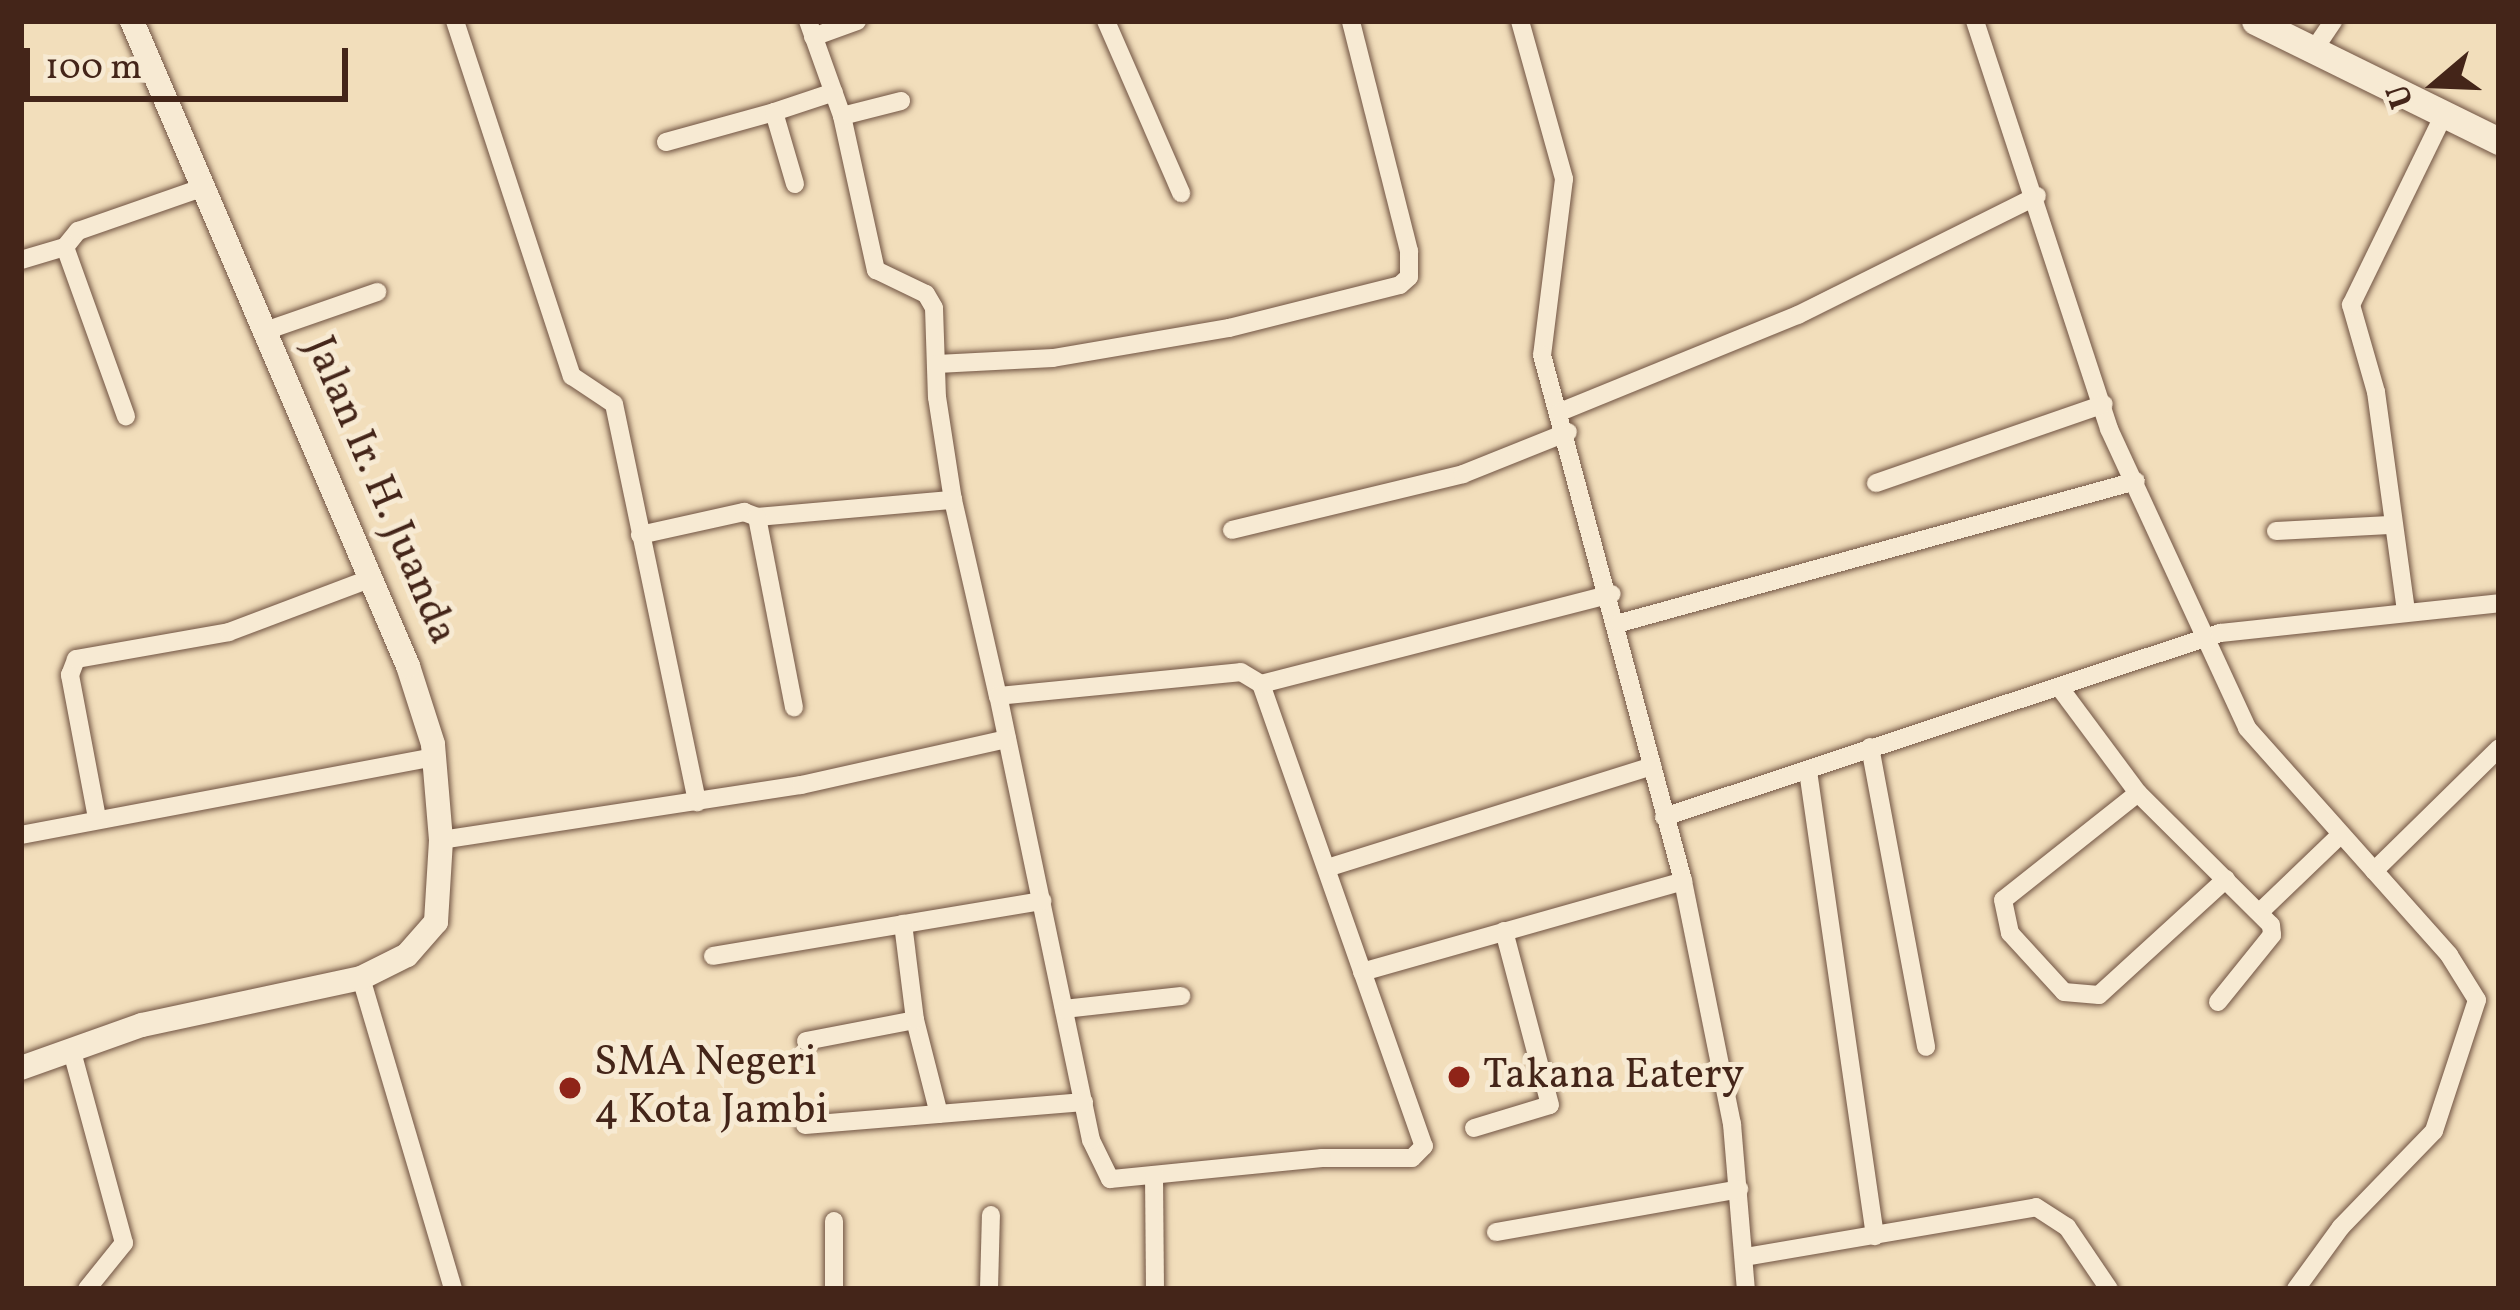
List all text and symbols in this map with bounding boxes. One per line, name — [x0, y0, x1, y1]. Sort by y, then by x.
scale bar — [30, 24, 354, 98]
north arrow — [2376, 24, 2496, 144]
text: 100 m — [45, 44, 142, 94]
text: U — [2377, 78, 2427, 114]
street label: Jalan Ir. H. Juanda — [292, 330, 466, 652]
place label: SMA Negeri 4 Kota Jambi — [594, 1039, 828, 1138]
place label: Takana Eatery — [1483, 1052, 1744, 1102]
marker: Takana Eatery — [1446, 1064, 1472, 1090]
marker: SMA Negeri 4 Kota Jambi — [557, 1075, 583, 1101]

